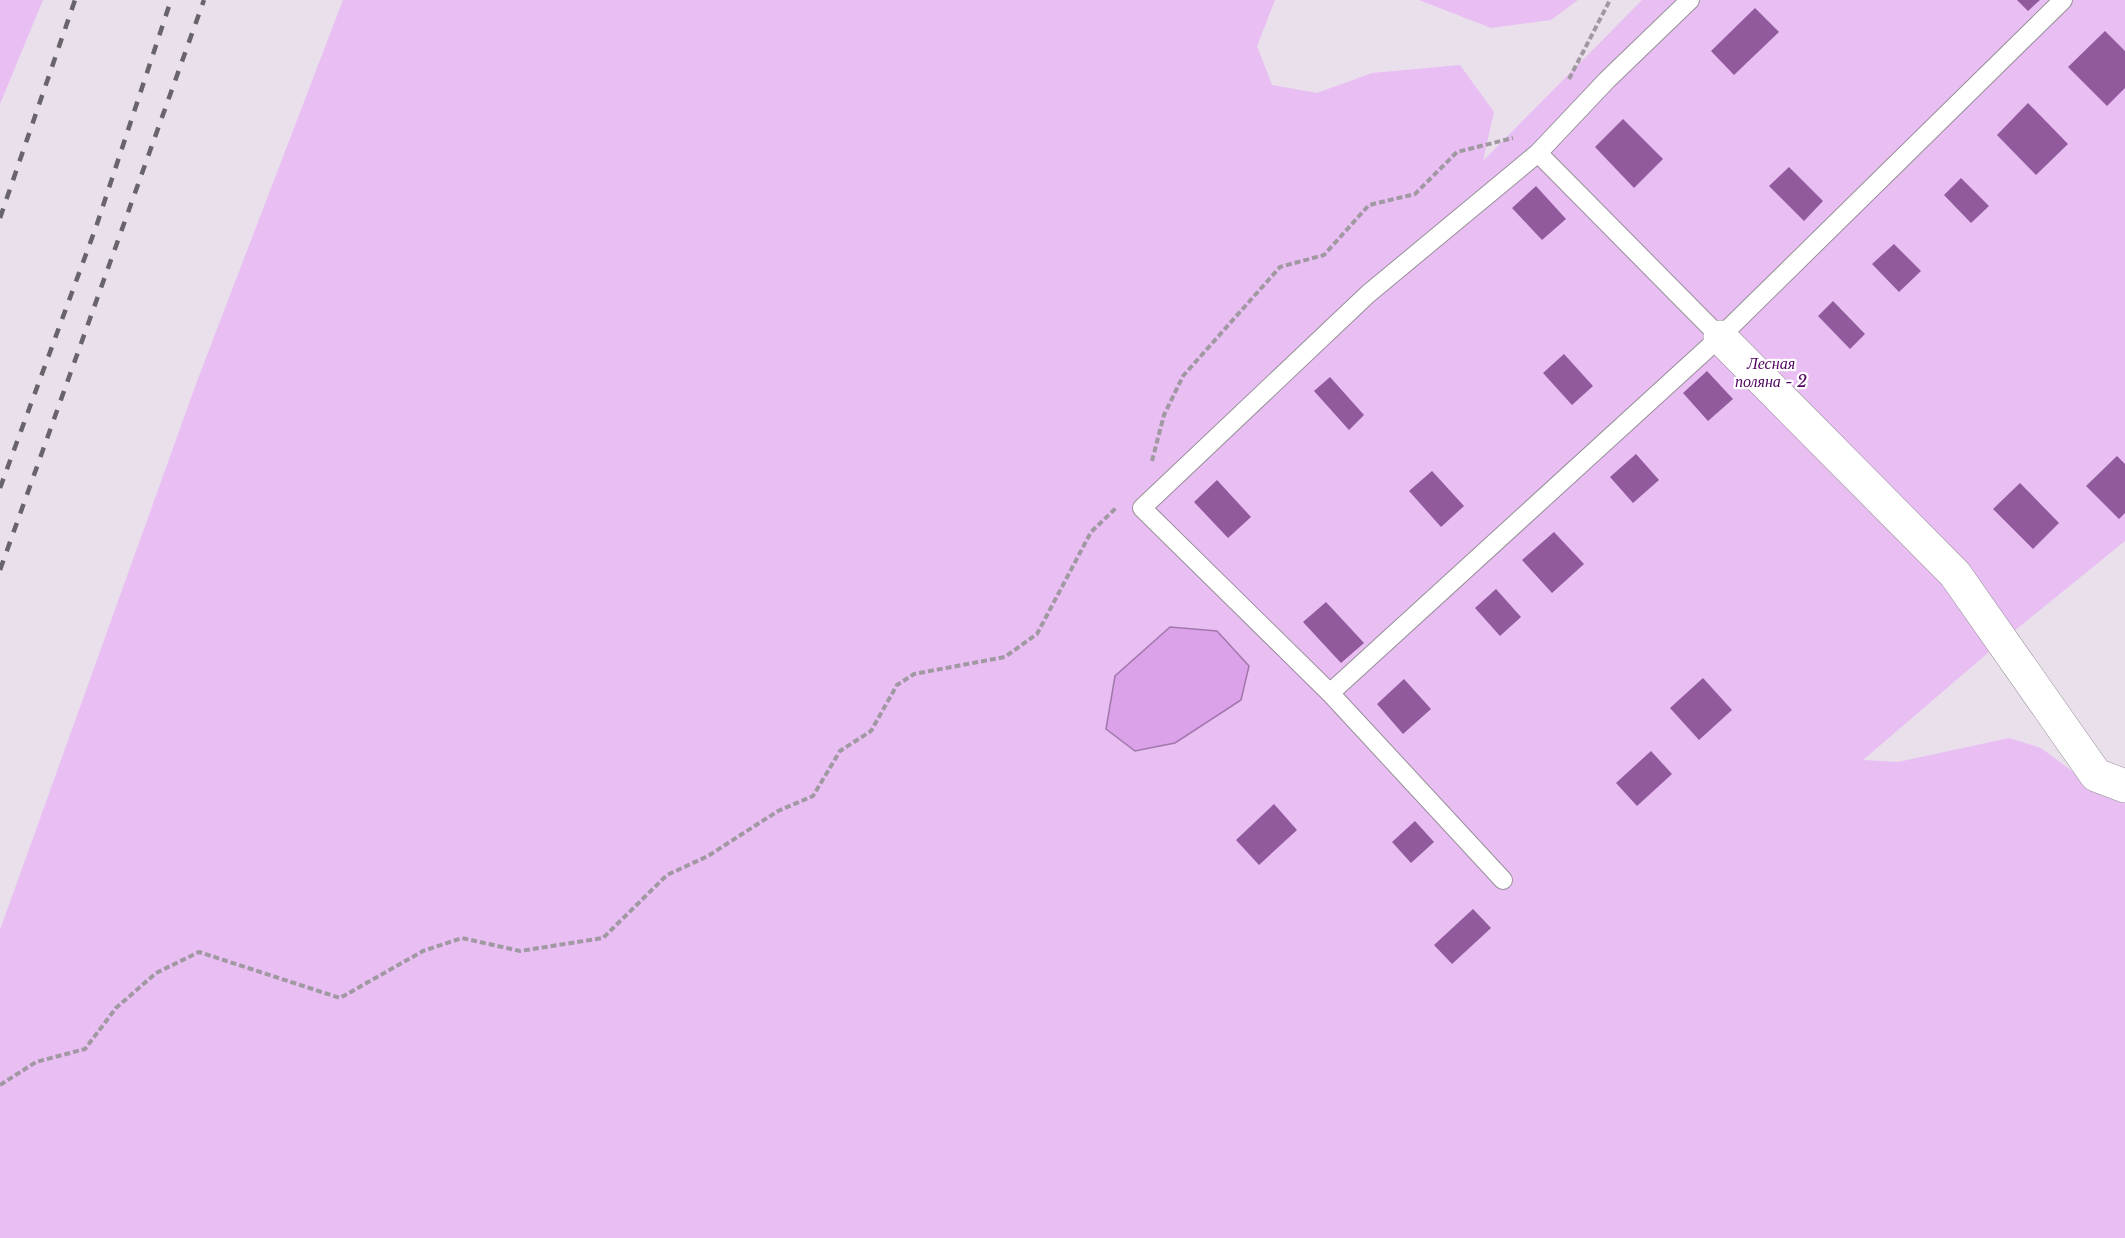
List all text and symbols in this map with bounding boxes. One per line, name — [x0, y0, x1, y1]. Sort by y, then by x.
park label: Лесная поляна - 2 — [1735, 353, 1807, 391]

